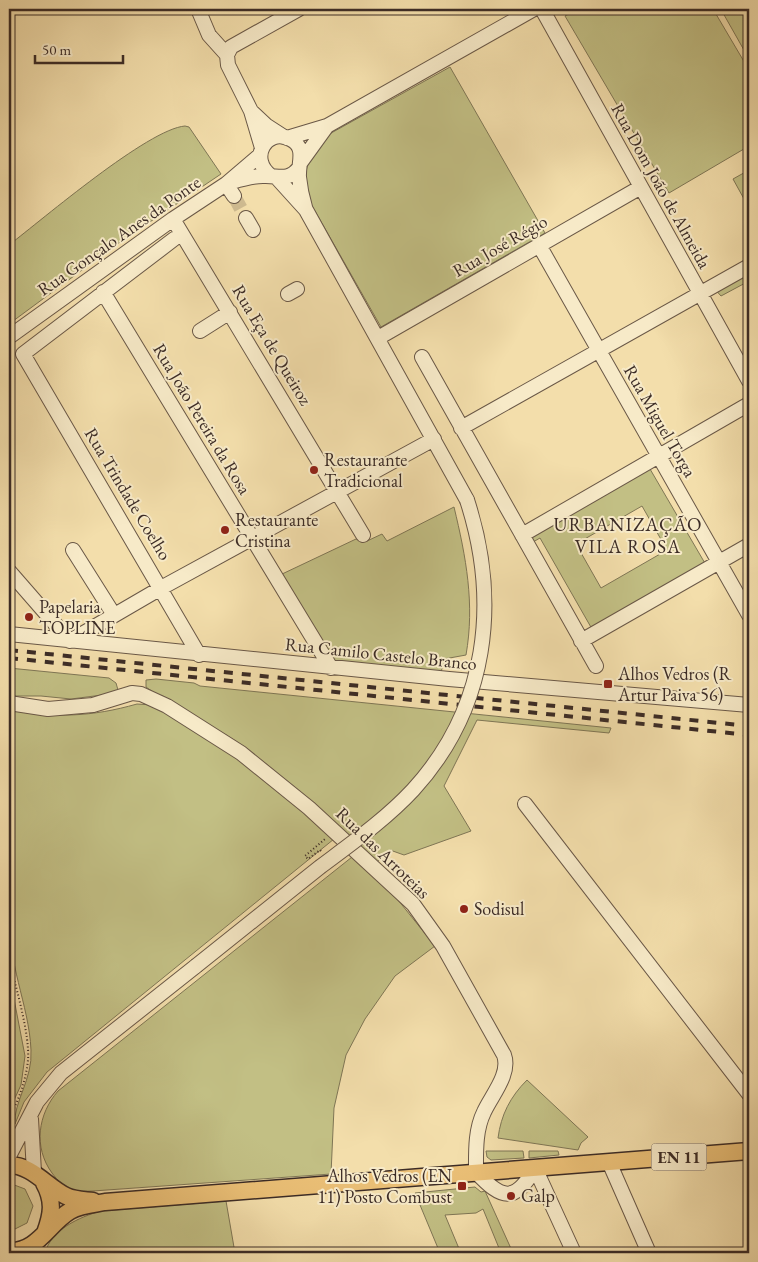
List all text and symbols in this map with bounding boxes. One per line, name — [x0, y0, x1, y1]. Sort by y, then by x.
scale bar — [35, 32, 122, 64]
text: 50 m — [42, 40, 71, 59]
street label: Rua Dom João de Almeida — [606, 99, 717, 273]
street label: Rua Gonçalo Anes da Ponte — [33, 170, 205, 301]
street label: Rua José Régio — [448, 209, 551, 282]
street label: Rua Eça de Queiroz — [227, 280, 318, 409]
street label: Rua João Pereira da Rosa — [148, 339, 257, 499]
street label: Rua Miguel Torga — [619, 360, 702, 482]
street label: Rua Trindade Coelho — [80, 423, 177, 564]
place label: Restaurante Tradicional — [324, 448, 407, 492]
marker: Restaurante Tradicional — [308, 464, 320, 476]
place label: Restaurante Cristina — [235, 508, 318, 552]
district label: URBANIZAÇÃO VILA ROSA — [554, 512, 702, 559]
marker: Restaurante Cristina — [219, 524, 231, 536]
place label: Papelaria TOPLINE — [39, 595, 115, 639]
marker: Papelaria TOPLINE — [23, 611, 35, 623]
street label: Rua Camilo Castelo Branco — [284, 632, 478, 675]
place label: Alhos Vedros (R Artur Paiva 56) — [617, 662, 732, 706]
marker: Alhos Vedros (R Artur Paiva 56) — [602, 678, 614, 690]
street label: Rua das Arroteias — [331, 802, 435, 904]
place label: Sodisul — [474, 897, 524, 920]
marker: Sodisul — [458, 903, 470, 915]
road number: EN 11 — [652, 1144, 706, 1170]
place label: Alhos Vedros (EN 11) Posto Combust — [318, 1164, 453, 1208]
marker: Alhos Vedros (EN 11) Posto Combust — [456, 1180, 468, 1192]
place label: Galp — [521, 1184, 555, 1207]
marker: Galp — [505, 1190, 517, 1202]

